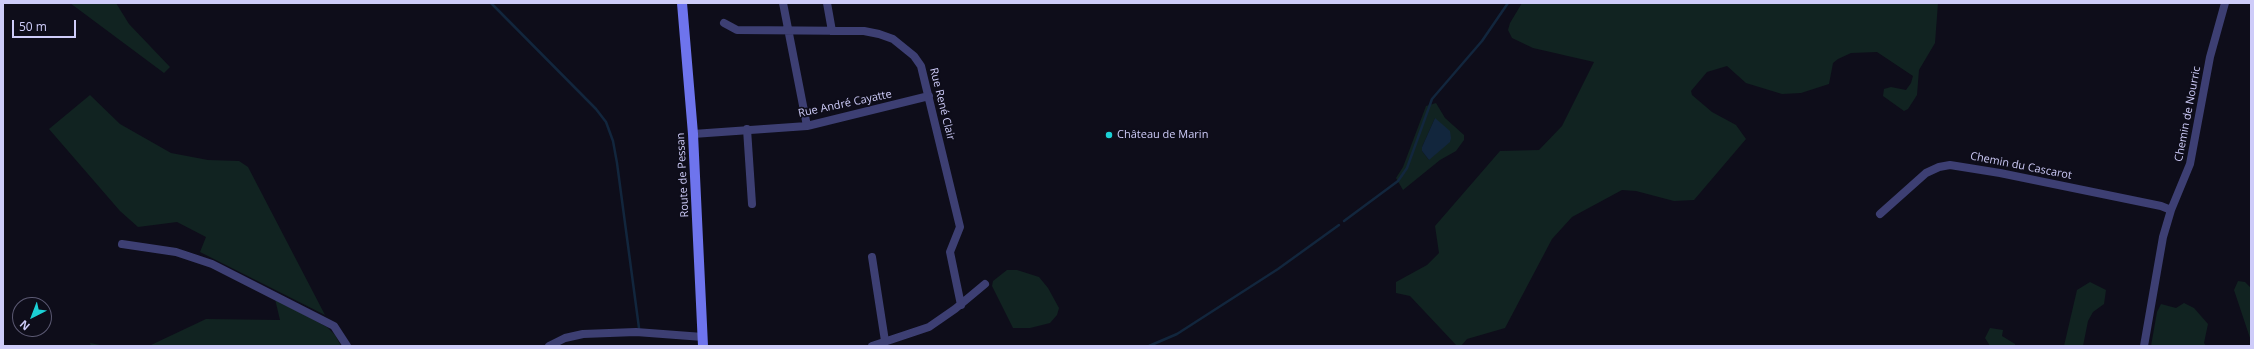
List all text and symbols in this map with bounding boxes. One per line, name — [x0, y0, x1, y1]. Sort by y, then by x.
scale bar — [14, 12, 78, 38]
text: 50 m — [19, 18, 47, 35]
street label: Chemin de Nourric — [2172, 65, 2204, 163]
street label: Rue René Clair — [927, 66, 957, 142]
street label: Rue André Cayatte — [797, 88, 893, 120]
place label: Château de Marin — [1117, 128, 1208, 142]
marker: Château de Marin — [1104, 130, 1114, 140]
street label: Route de Pessan — [674, 132, 692, 218]
street label: Chemin du Cascarot — [1969, 150, 2073, 182]
north arrow — [12, 297, 52, 337]
text: N — [16, 317, 33, 334]

